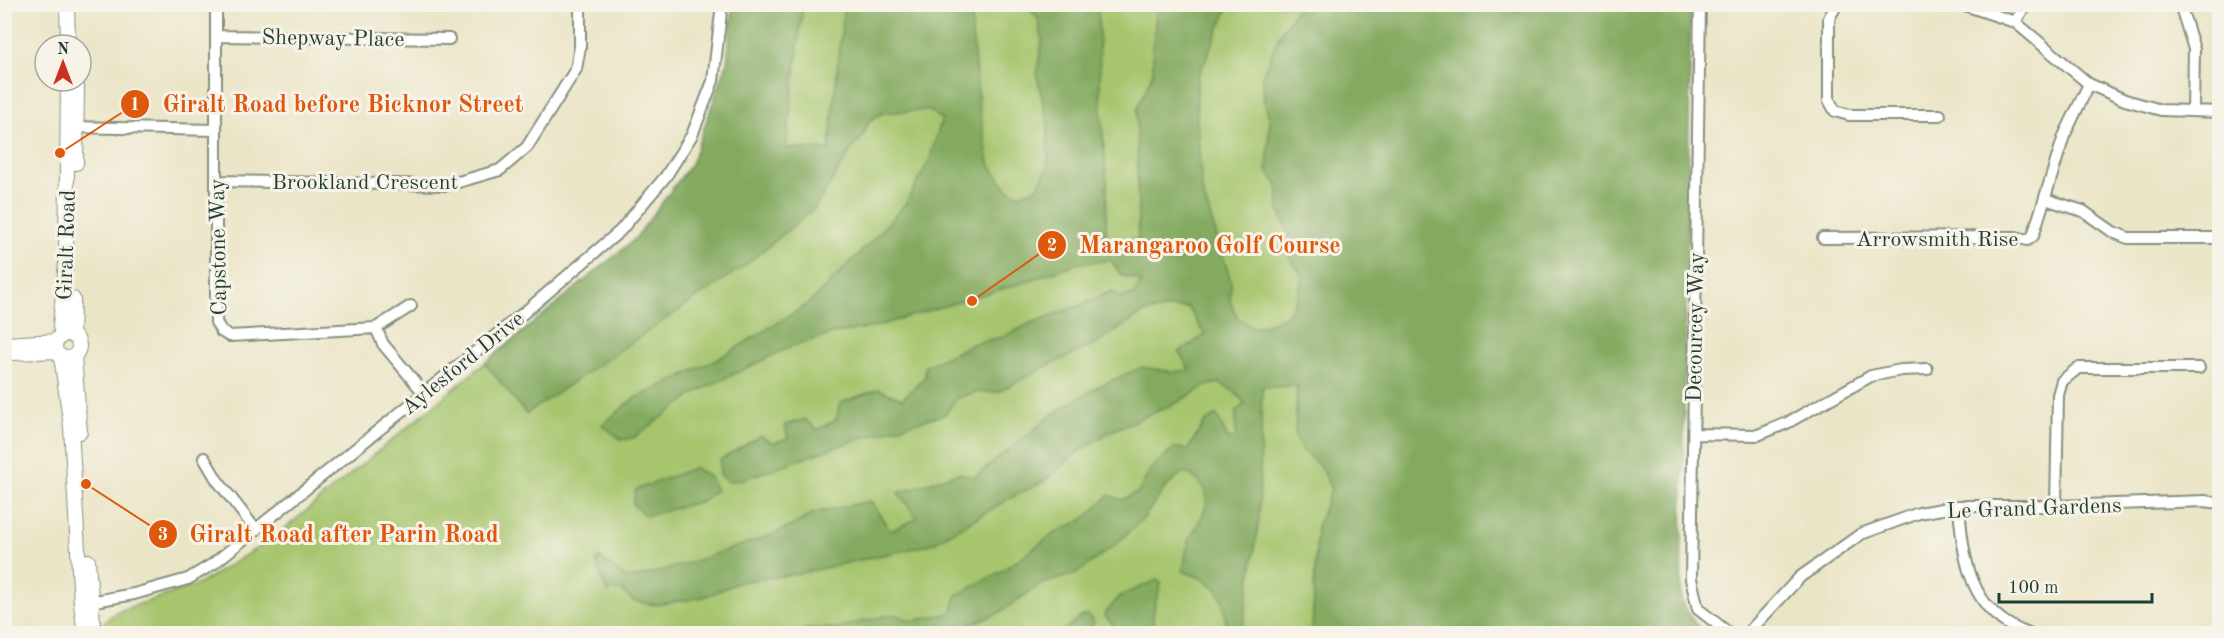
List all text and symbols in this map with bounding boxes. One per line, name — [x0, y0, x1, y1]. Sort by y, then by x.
street label: Shepway Place — [261, 27, 405, 51]
north arrow — [33, 33, 93, 93]
text: N — [57, 42, 70, 58]
callout: Giralt Road before Bicknor Street — [120, 83, 535, 125]
text: Giralt Road before Bicknor Street — [162, 94, 524, 118]
text: 1 — [130, 96, 140, 114]
street label: Brookland Crescent — [272, 172, 458, 194]
street label: Capstone Way — [207, 178, 231, 316]
street label: Giralt Road — [54, 189, 80, 301]
callout: Marangaroo Golf Course — [1037, 224, 1353, 266]
street label: Arrowsmith Rise — [1856, 229, 2018, 251]
text: Marangaroo Golf Course — [1079, 235, 1341, 259]
text: 2 — [1047, 237, 1057, 255]
street label: Decourcey Way — [1684, 252, 1708, 402]
street label: Aylesford Drive — [398, 308, 529, 420]
street label: Le Grand Gardens — [1946, 495, 2122, 523]
callout: Giralt Road after Parin Road — [148, 513, 511, 555]
text: Giralt Road after Parin Road — [189, 524, 499, 548]
text: 3 — [158, 526, 168, 544]
scale bar — [1999, 566, 2152, 604]
text: 100 m — [2008, 579, 2059, 597]

